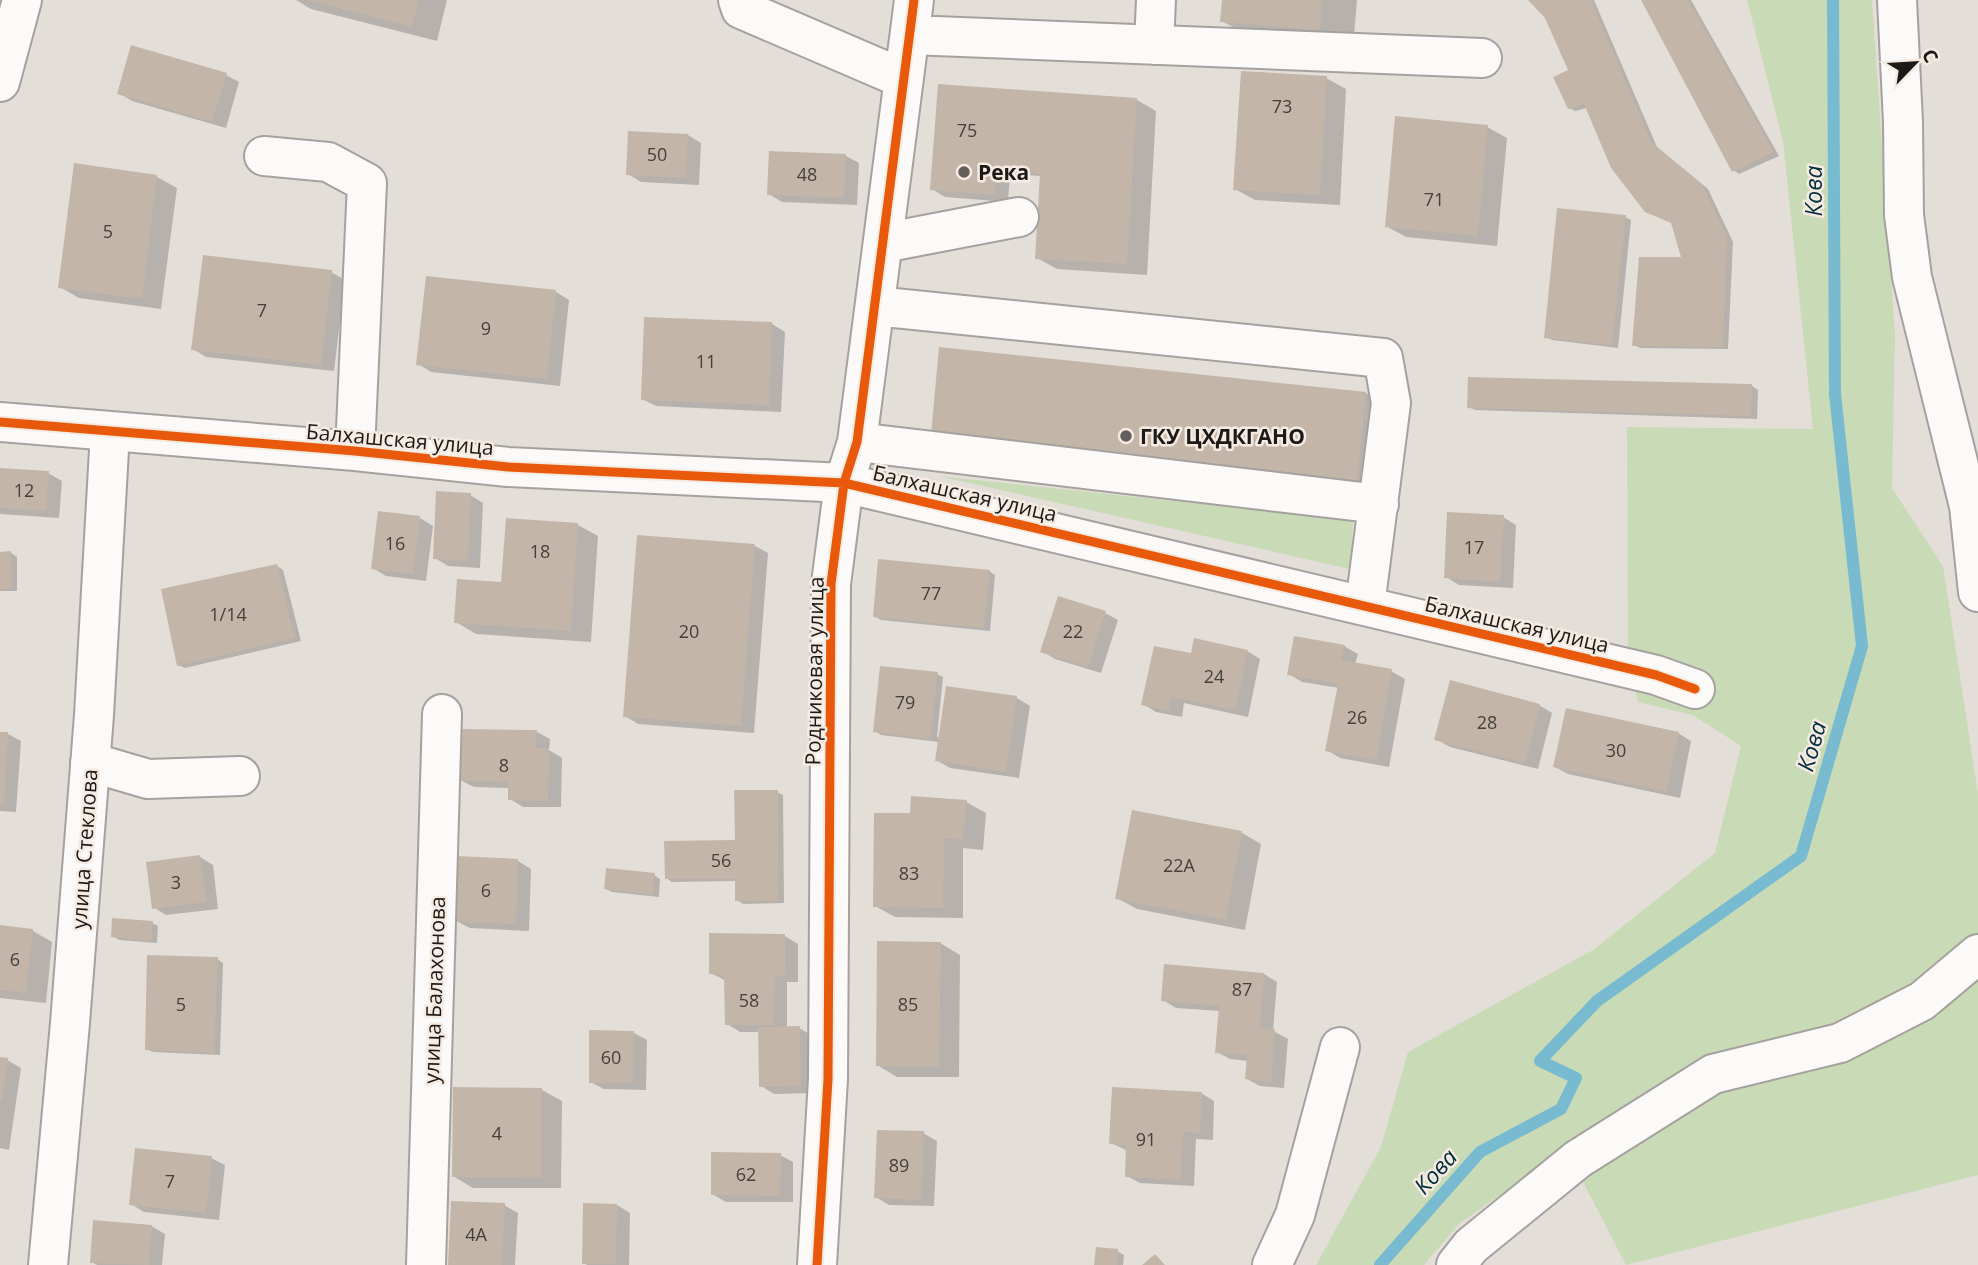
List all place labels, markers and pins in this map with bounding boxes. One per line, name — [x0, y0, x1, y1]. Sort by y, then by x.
place label: Река — [978, 158, 1029, 186]
marker: Река — [956, 164, 972, 180]
place label: ГКУ ЦХДКГАНО — [1140, 422, 1305, 450]
marker: ГКУ ЦХДКГАНО — [1118, 428, 1134, 444]

